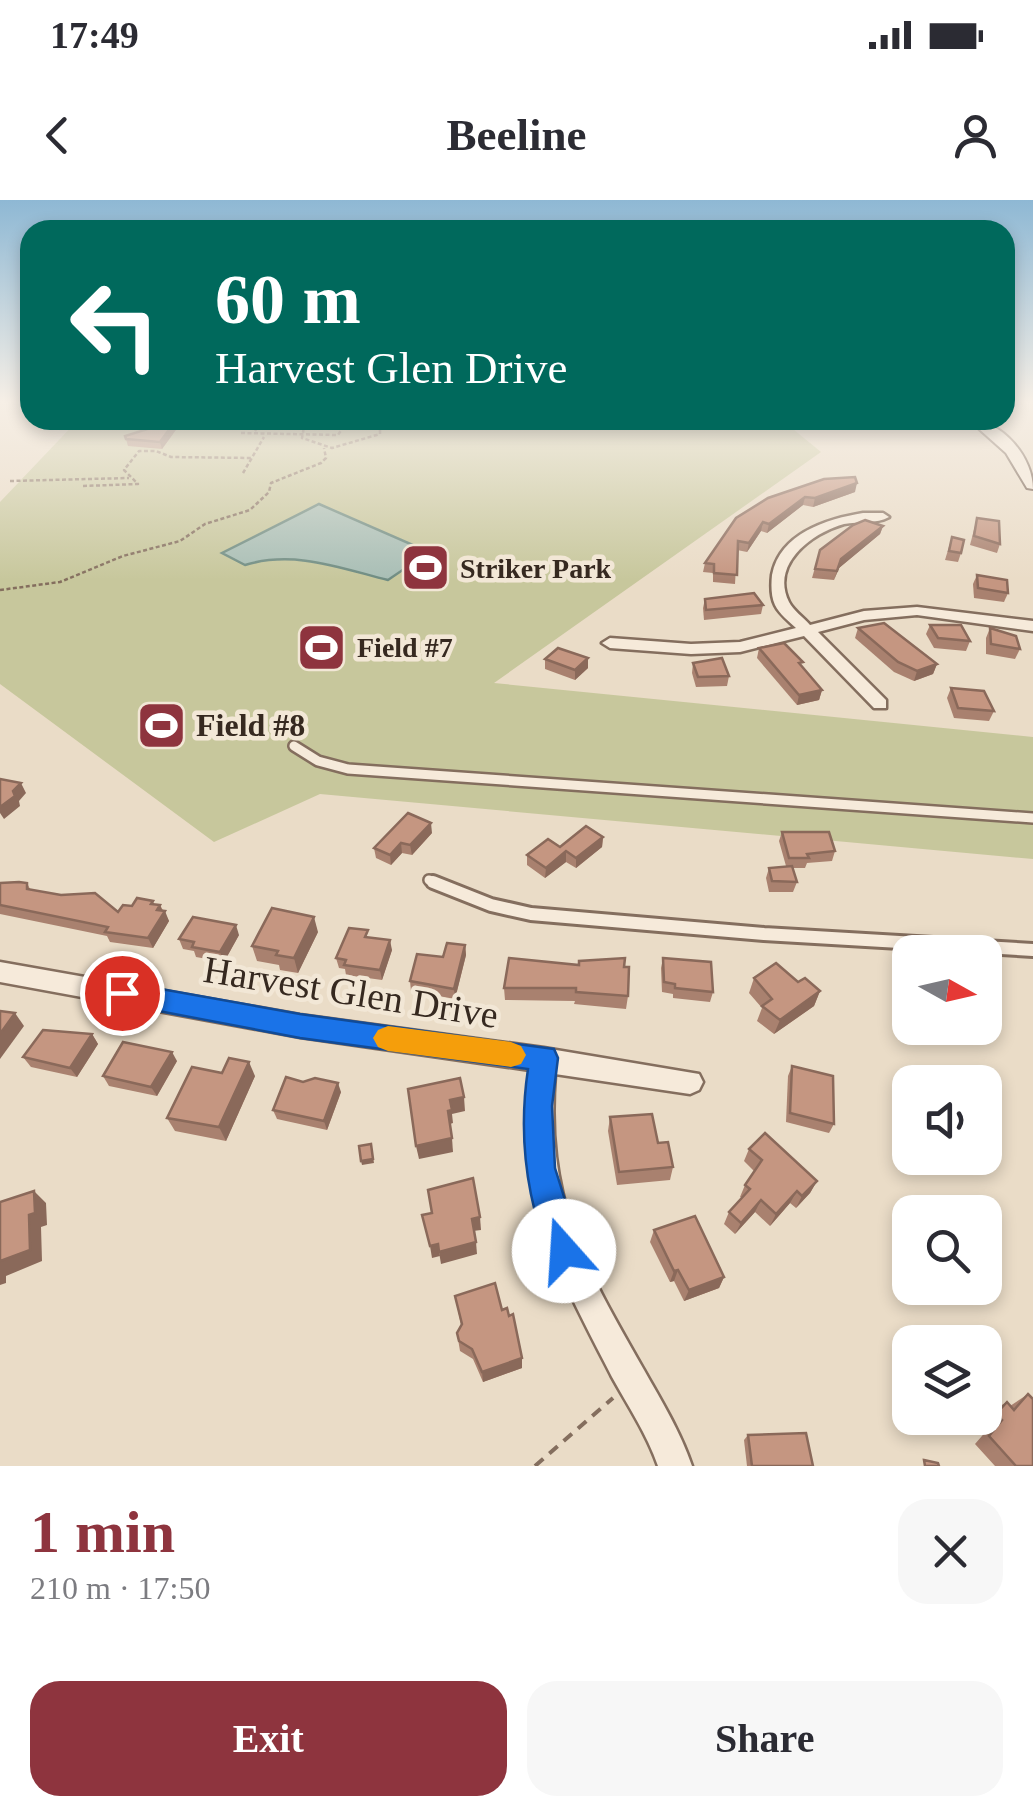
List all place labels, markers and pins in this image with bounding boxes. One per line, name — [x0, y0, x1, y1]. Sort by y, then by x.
sports icon: Striker Park — [399, 542, 451, 594]
place label: Striker Park — [460, 553, 612, 584]
sports icon: Field #7 — [296, 621, 348, 673]
place label: Field #7 — [357, 632, 453, 663]
sports icon: Field #8 — [135, 699, 187, 751]
place label: Field #8 — [196, 707, 305, 743]
pin — [80, 951, 165, 1036]

